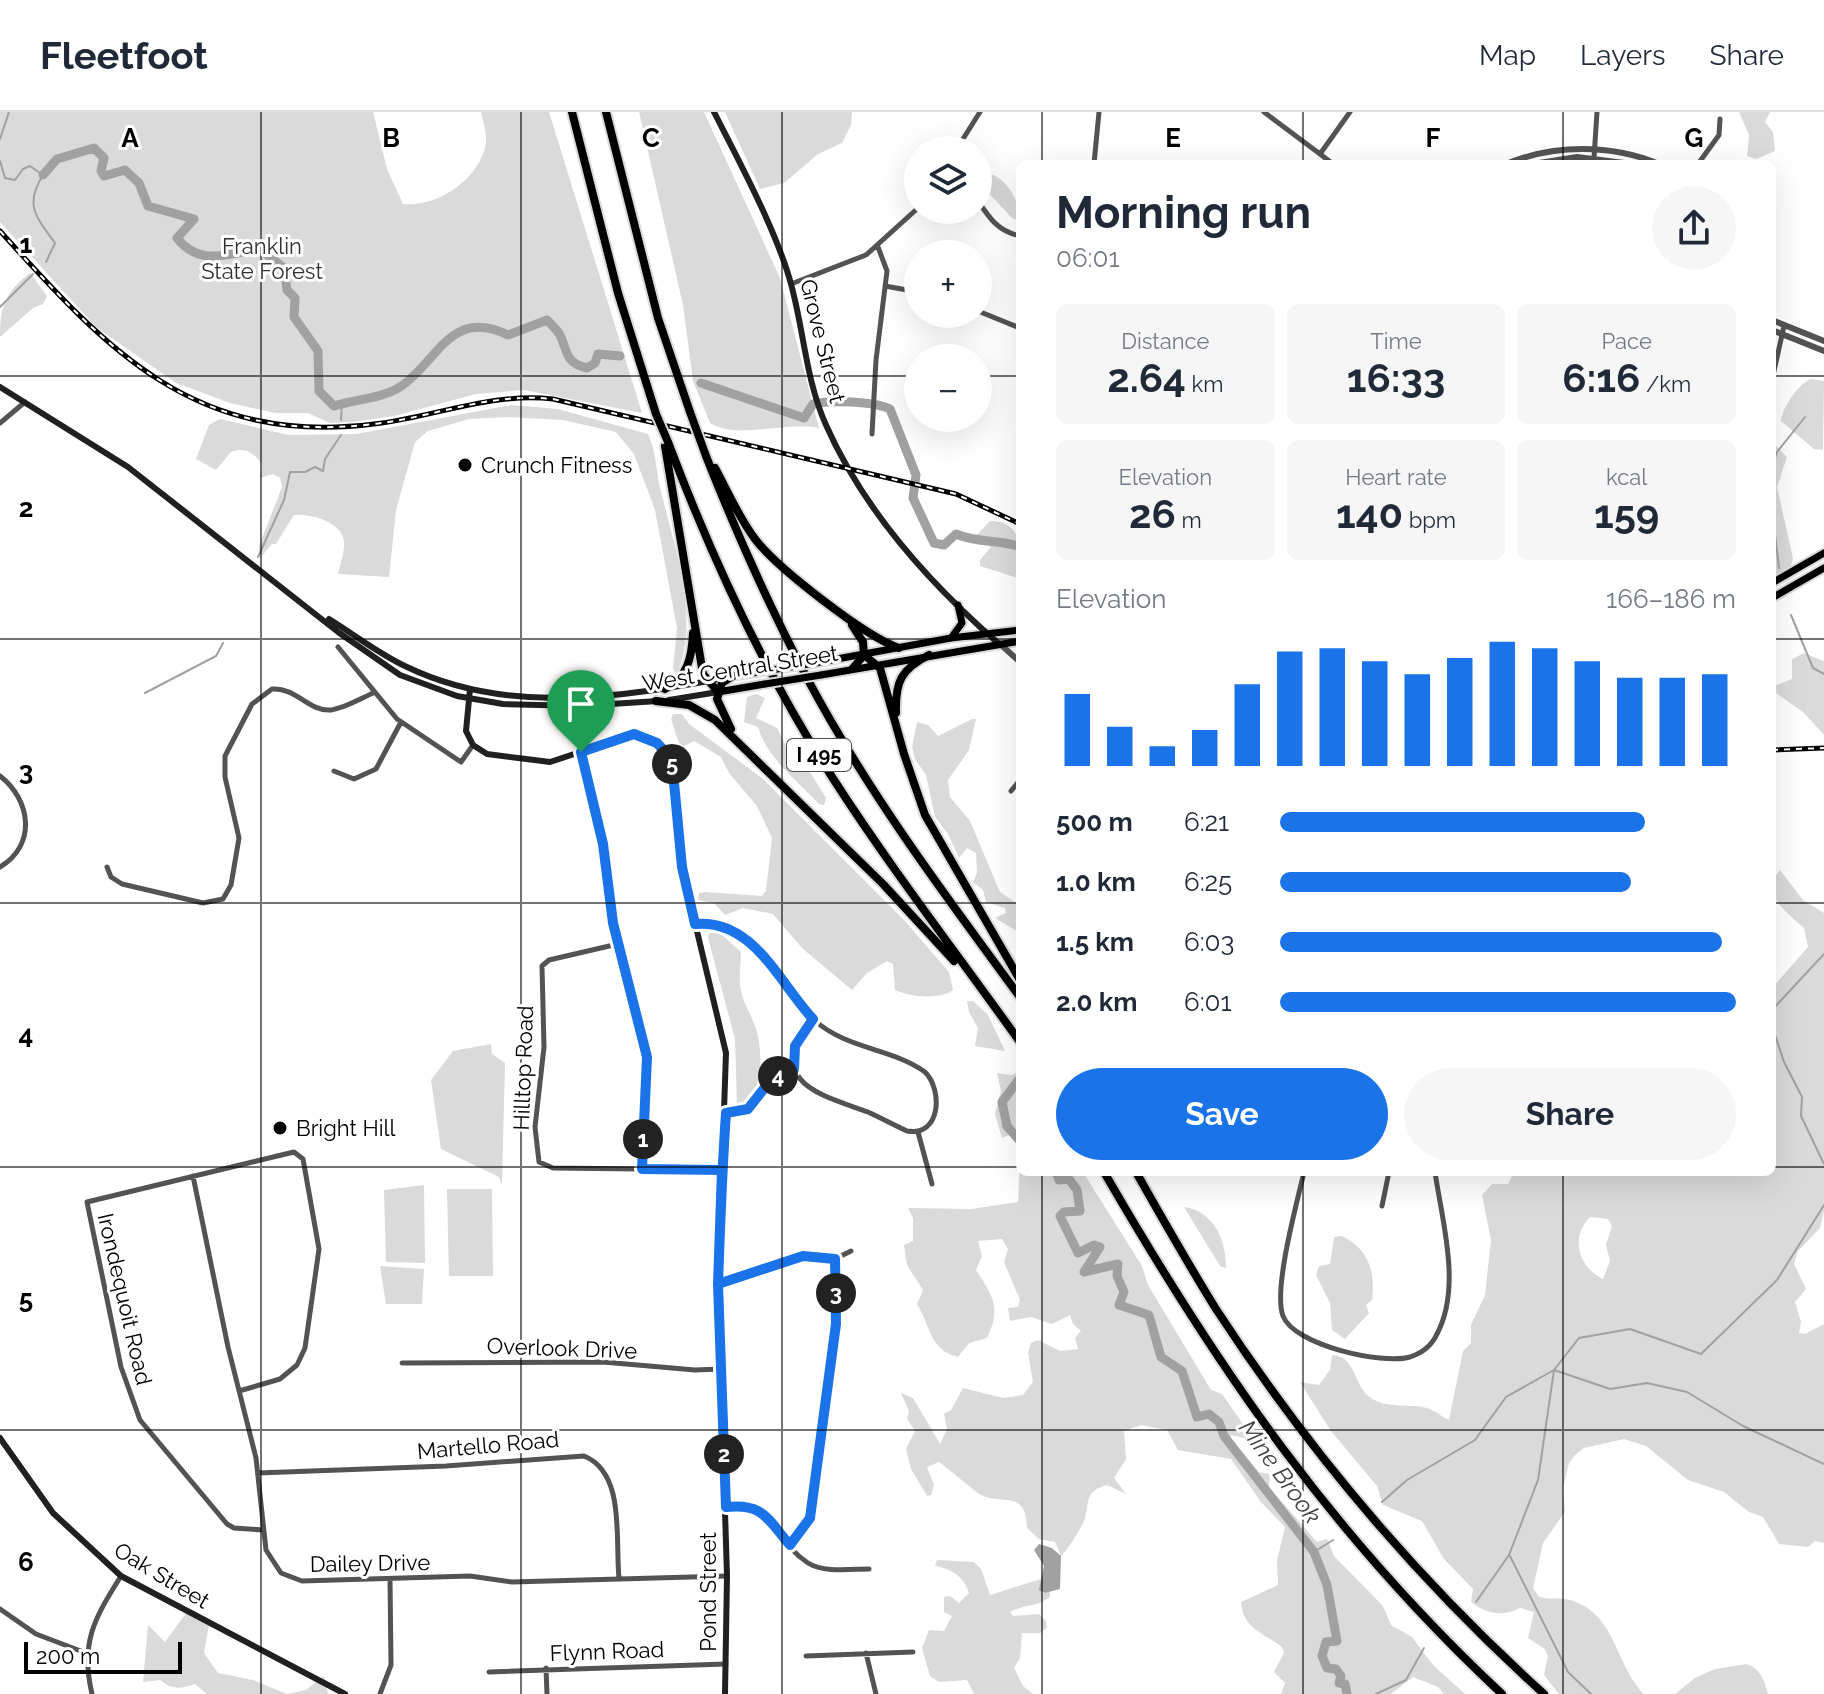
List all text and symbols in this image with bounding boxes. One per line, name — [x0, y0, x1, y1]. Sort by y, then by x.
text: Fleetfoot — [40, 33, 208, 78]
text: Map — [1479, 39, 1536, 72]
text: Layers — [1580, 39, 1666, 72]
text: Share — [1710, 39, 1784, 72]
text: A — [121, 123, 139, 153]
text: B — [382, 123, 400, 153]
text: C — [642, 123, 660, 153]
text: E — [1165, 123, 1181, 153]
text: F — [1426, 123, 1441, 153]
text: G — [1685, 123, 1703, 153]
map controls — [904, 136, 992, 432]
button: layers — [904, 136, 992, 224]
button: share — [1652, 186, 1736, 270]
text: Morning run — [1056, 187, 1311, 238]
text: 1 — [20, 229, 33, 259]
park label: Franklin State Forest — [201, 233, 323, 284]
button: + — [904, 240, 992, 328]
text: 06:01 — [1056, 243, 1120, 273]
street label: Grove Street — [795, 276, 851, 406]
text: Distance — [1121, 328, 1209, 354]
text: Time — [1370, 328, 1422, 354]
text: Pace — [1601, 328, 1652, 354]
button: − — [904, 344, 992, 432]
text: 2.64 — [1107, 354, 1186, 401]
text: 16:33 — [1347, 354, 1445, 401]
text: 6:16 — [1562, 354, 1640, 401]
text: km — [1186, 371, 1223, 397]
text: /km — [1640, 371, 1691, 397]
place label: Crunch Fitness — [481, 452, 632, 478]
marker: Crunch Fitness — [456, 456, 474, 474]
text: Elevation — [1119, 464, 1212, 490]
text: Heart rate — [1345, 464, 1447, 490]
text: kcal — [1606, 464, 1647, 490]
text: 26 — [1129, 490, 1176, 537]
text: 140 — [1336, 490, 1403, 537]
text: 159 — [1594, 490, 1659, 537]
text: 2 — [19, 493, 33, 523]
text: m — [1176, 507, 1202, 533]
text: bpm — [1403, 507, 1456, 533]
text: Elevation — [1056, 584, 1166, 614]
text: 166–186 m — [1606, 584, 1736, 614]
street label: West Central Street — [640, 640, 840, 696]
pin — [547, 670, 615, 752]
icon: arrive — [559, 682, 603, 726]
road number: I 495 — [787, 739, 851, 771]
pin: 5 — [652, 744, 692, 784]
text: 5 — [666, 751, 678, 777]
text: 3 — [19, 756, 33, 786]
text: 500 m — [1056, 807, 1133, 837]
text: 6:21 — [1184, 807, 1229, 837]
text: 1.0 km — [1056, 867, 1136, 897]
text: 6:25 — [1184, 867, 1232, 897]
text: 1.5 km — [1056, 927, 1134, 957]
text: 6:03 — [1184, 927, 1234, 957]
text: 2.0 km — [1056, 987, 1137, 1017]
text: 6:01 — [1184, 987, 1232, 1017]
street label: Hilltop Road — [508, 1005, 538, 1131]
text: 4 — [19, 1020, 33, 1050]
pin: 4 — [758, 1056, 798, 1096]
text: 4 — [772, 1063, 784, 1089]
button: Save — [1056, 1068, 1388, 1160]
button: Share — [1404, 1068, 1736, 1160]
place label: Bright Hill — [296, 1115, 395, 1141]
marker: Bright Hill — [271, 1119, 289, 1137]
pin: 1 — [623, 1119, 663, 1159]
text: 1 — [638, 1126, 648, 1152]
street label: Irondequoit Road — [93, 1211, 157, 1387]
pin: 3 — [816, 1273, 856, 1313]
text: 3 — [830, 1280, 842, 1306]
text: 5 — [19, 1284, 33, 1314]
street label: Overlook Drive — [486, 1332, 638, 1364]
water label: Mine Brook — [1233, 1414, 1328, 1529]
street label: Martello Road — [416, 1426, 560, 1464]
pin: 2 — [704, 1434, 744, 1474]
text: 2 — [718, 1441, 730, 1467]
street label: Pond Street — [695, 1532, 721, 1652]
street label: Oak Street — [110, 1536, 215, 1614]
text: 6 — [18, 1547, 34, 1577]
street label: Dailey Drive — [310, 1549, 431, 1577]
street label: Flynn Road — [549, 1636, 665, 1666]
scale bar — [24, 1638, 182, 1674]
text: 200 m — [36, 1643, 100, 1669]

